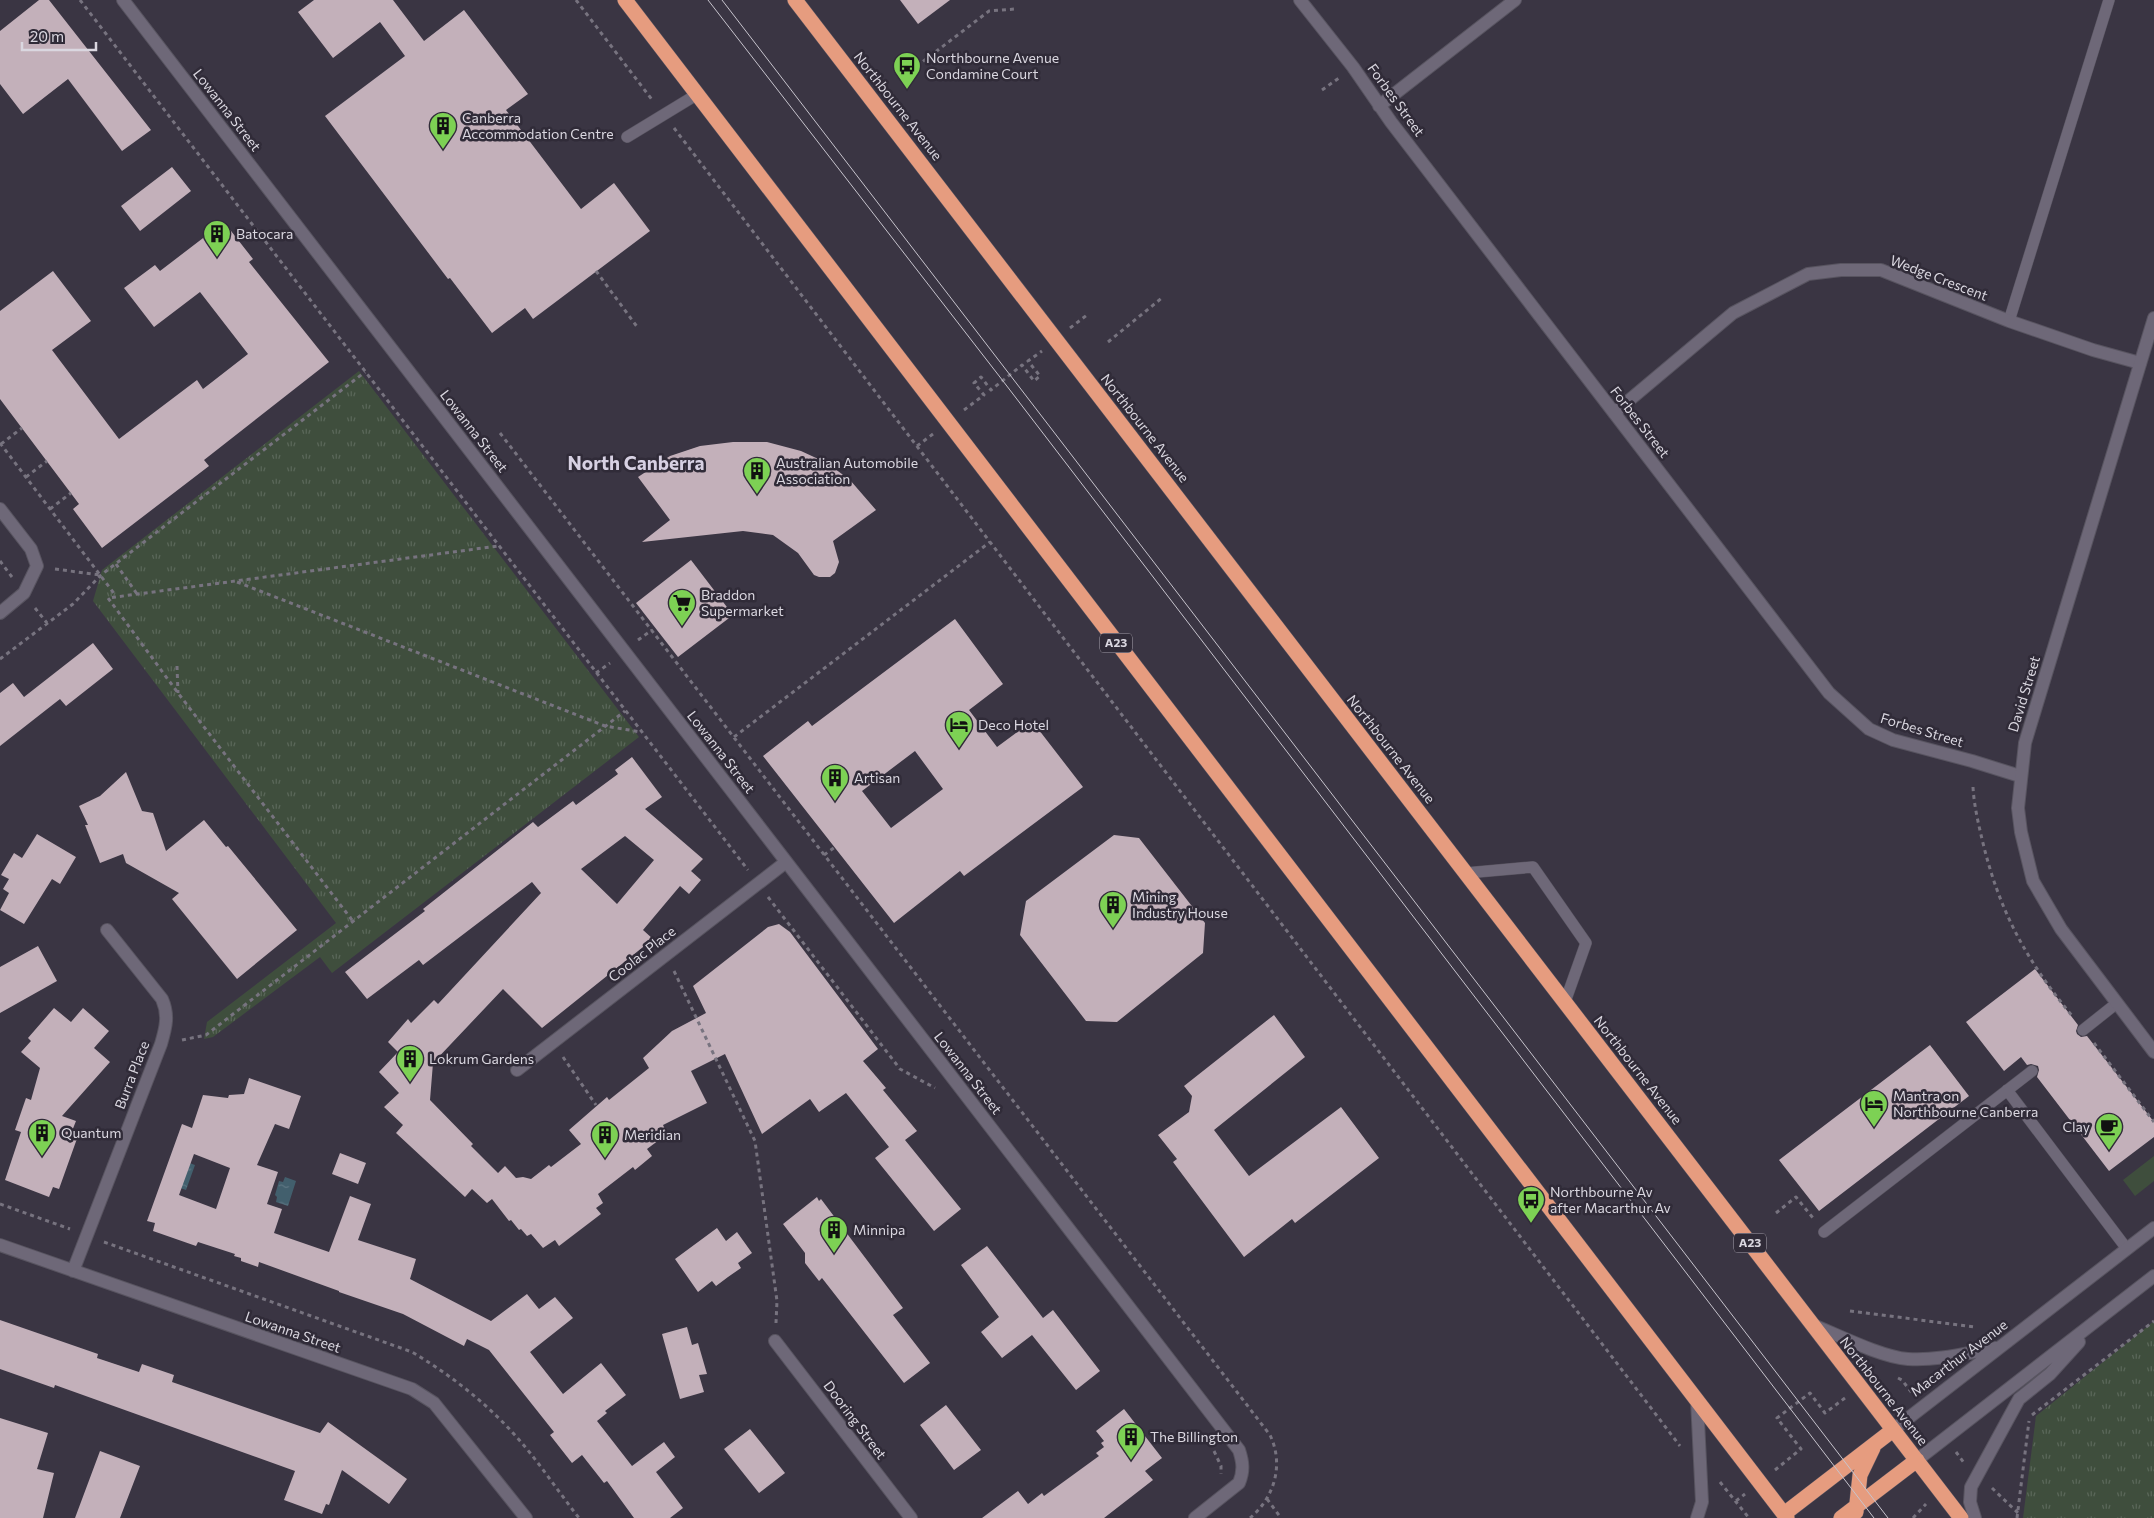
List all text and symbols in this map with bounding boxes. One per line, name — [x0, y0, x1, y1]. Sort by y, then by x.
scale bar — [22, 20, 96, 52]
text: 20 m — [30, 27, 64, 45]
street label: Northbourne Avenue — [851, 48, 946, 163]
place label: Northbourne Avenue Condamine Court — [926, 49, 1059, 82]
bus stop icon: Northbourne Avenue Condamine Court — [892, 51, 922, 90]
street label: Forbes Street — [1364, 60, 1429, 140]
street label: Lowanna Street — [190, 65, 265, 155]
place label: Canberra Accommodation Centre — [462, 109, 614, 142]
building icon: Canberra Accommodation Centre — [428, 111, 458, 150]
building icon: Batocara — [202, 219, 232, 258]
place label: Batocara — [236, 225, 293, 242]
street label: Wedge Crescent — [1888, 251, 1991, 304]
street label: Northbourne Avenue — [1098, 370, 1193, 485]
street label: Forbes Street — [1607, 383, 1674, 461]
street label: Lowanna Street — [437, 386, 512, 476]
district label: North Canberra — [568, 451, 704, 474]
place label: Australian Automobile Association — [776, 454, 918, 487]
building icon: Australian Automobile Association — [742, 456, 772, 495]
place label: Braddon Supermarket — [701, 586, 784, 619]
supermarket icon: Braddon Supermarket — [667, 588, 697, 627]
road number: A23 — [1100, 634, 1132, 652]
street label: David Street — [2004, 654, 2043, 734]
street label: Northbourne Avenue — [1344, 691, 1439, 806]
street label: Lowanna Street — [684, 707, 759, 797]
street label: Forbes Street — [1879, 709, 1966, 750]
hotel icon: Deco Hotel — [944, 710, 974, 749]
place label: Deco Hotel — [978, 716, 1049, 733]
building icon: Artisan — [820, 763, 850, 802]
place label: Artisan — [854, 769, 900, 786]
place label: Mining Industry House — [1132, 888, 1228, 921]
building icon: Mining Industry House — [1098, 890, 1128, 929]
street label: Coolac Place — [605, 922, 679, 985]
street label: Northbourne Avenue — [1591, 1012, 1686, 1127]
street label: Lowanna Street — [931, 1028, 1006, 1118]
street label: Burra Place — [111, 1038, 152, 1111]
building icon: Lokrum Gardens — [395, 1044, 425, 1083]
place label: Lokrum Gardens — [429, 1050, 534, 1067]
place label: Mantra on Northbourne Canberra — [1893, 1087, 2038, 1120]
hotel icon: Mantra on Northbourne Canberra — [1859, 1089, 1889, 1128]
cafe icon: Clay — [2094, 1112, 2124, 1151]
building icon: Quantum — [27, 1118, 57, 1157]
place label: Clay — [2062, 1118, 2090, 1135]
building icon: Meridian — [590, 1120, 620, 1159]
place label: Quantum — [61, 1124, 121, 1141]
place label: Meridian — [624, 1126, 681, 1143]
place label: Northbourne Av after Macarthur Av — [1550, 1183, 1671, 1216]
bus stop icon: Northbourne Av after Macarthur Av — [1516, 1185, 1546, 1224]
building icon: Minnipa — [819, 1215, 849, 1254]
place label: Minnipa — [853, 1221, 905, 1238]
road number: A23 — [1734, 1234, 1766, 1252]
street label: Lowanna Street — [243, 1307, 344, 1356]
street label: Macarthur Avenue — [1907, 1316, 2011, 1400]
street label: Northbourne Avenue — [1837, 1333, 1932, 1448]
street label: Dooring Street — [820, 1377, 891, 1463]
building icon: The Billington — [1116, 1422, 1146, 1461]
place label: The Billington — [1150, 1428, 1238, 1445]

